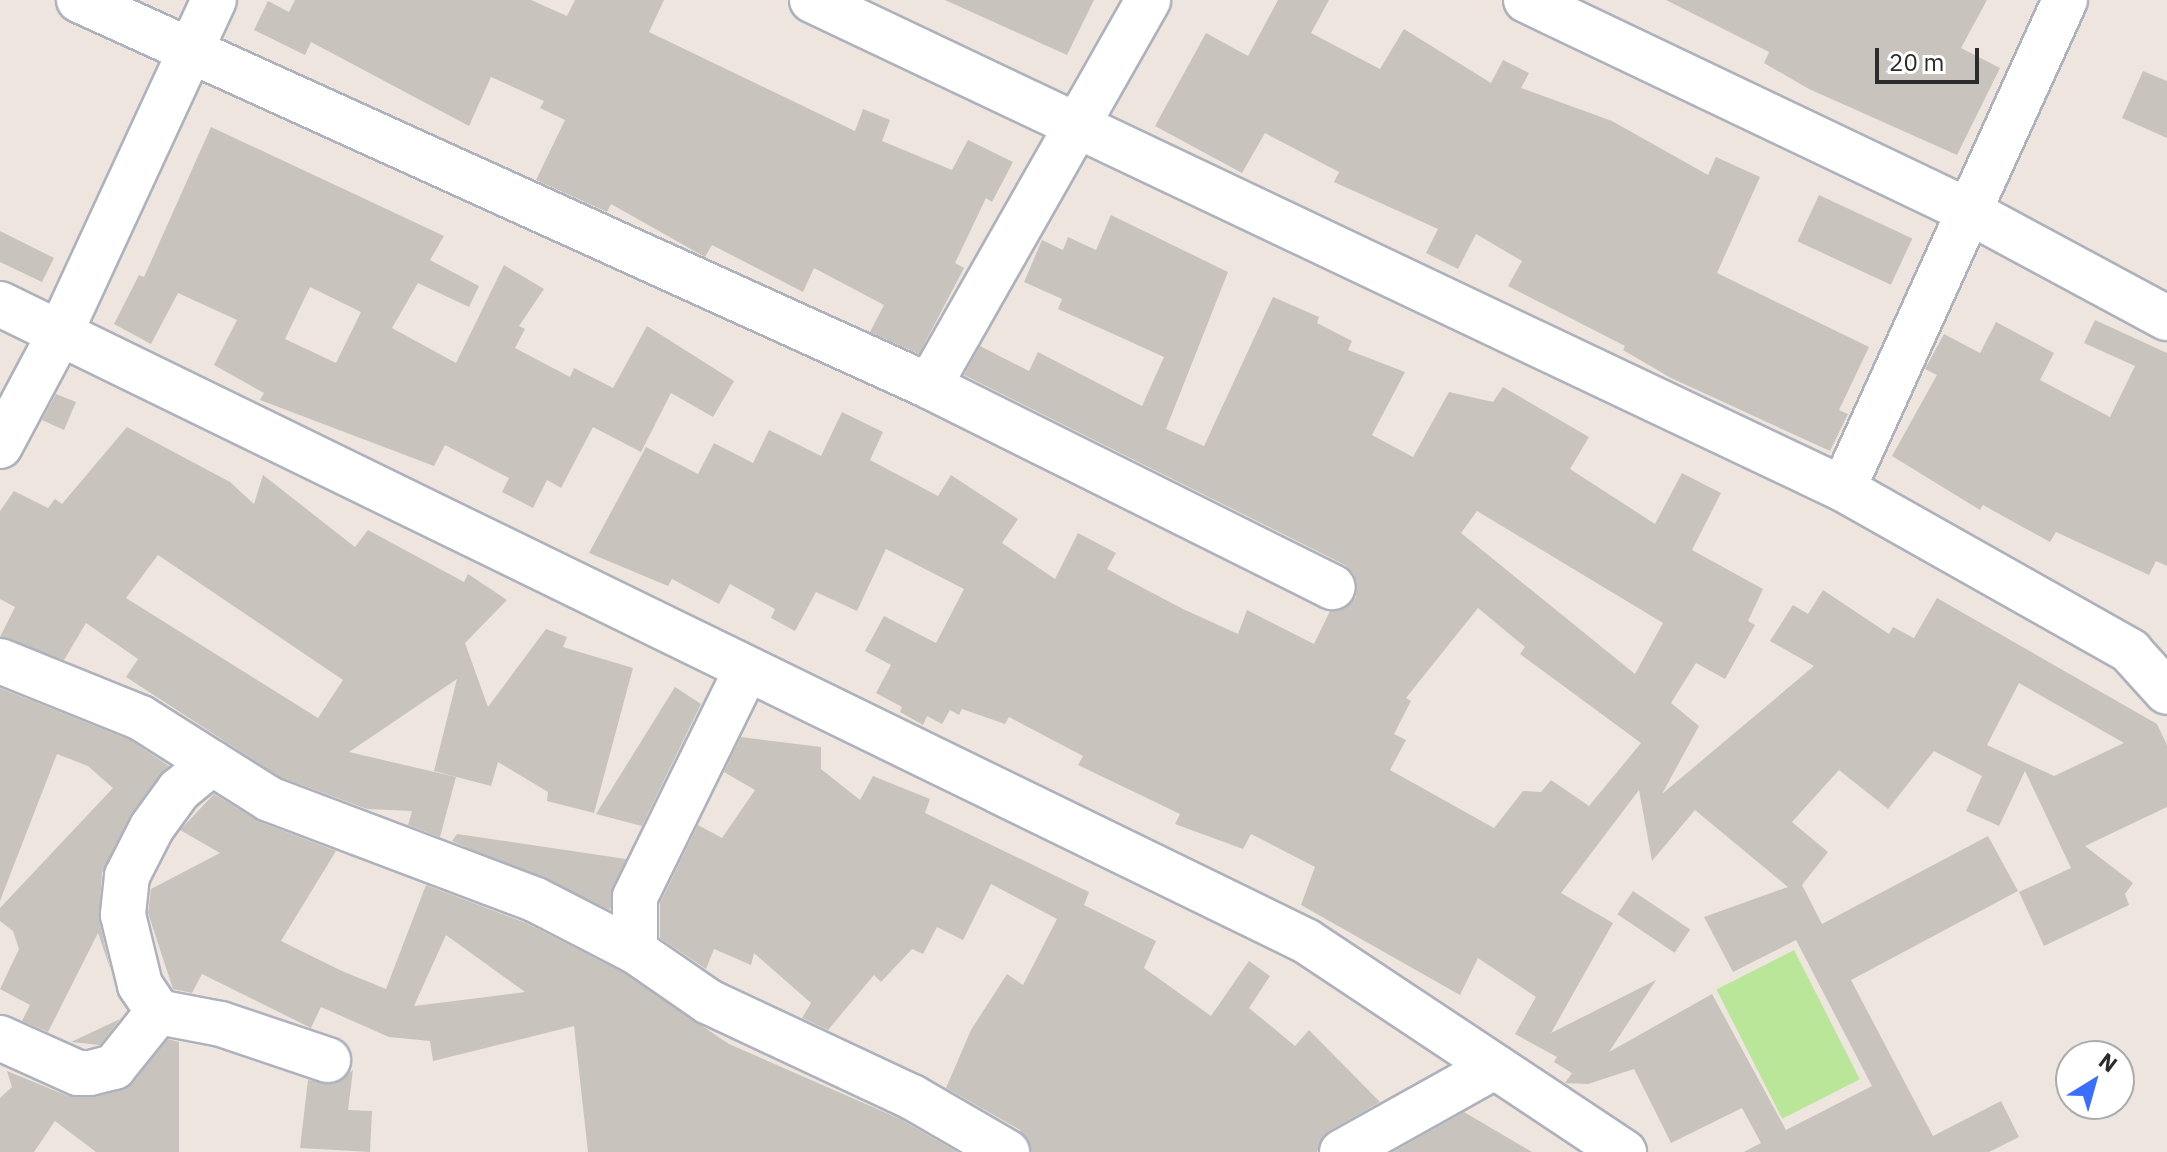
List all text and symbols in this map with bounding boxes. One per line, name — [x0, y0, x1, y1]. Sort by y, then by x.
scale bar — [1879, 32, 1983, 82]
text: 20 m — [1889, 46, 1944, 78]
north arrow — [2055, 1040, 2135, 1120]
text: N — [2093, 1046, 2124, 1078]

